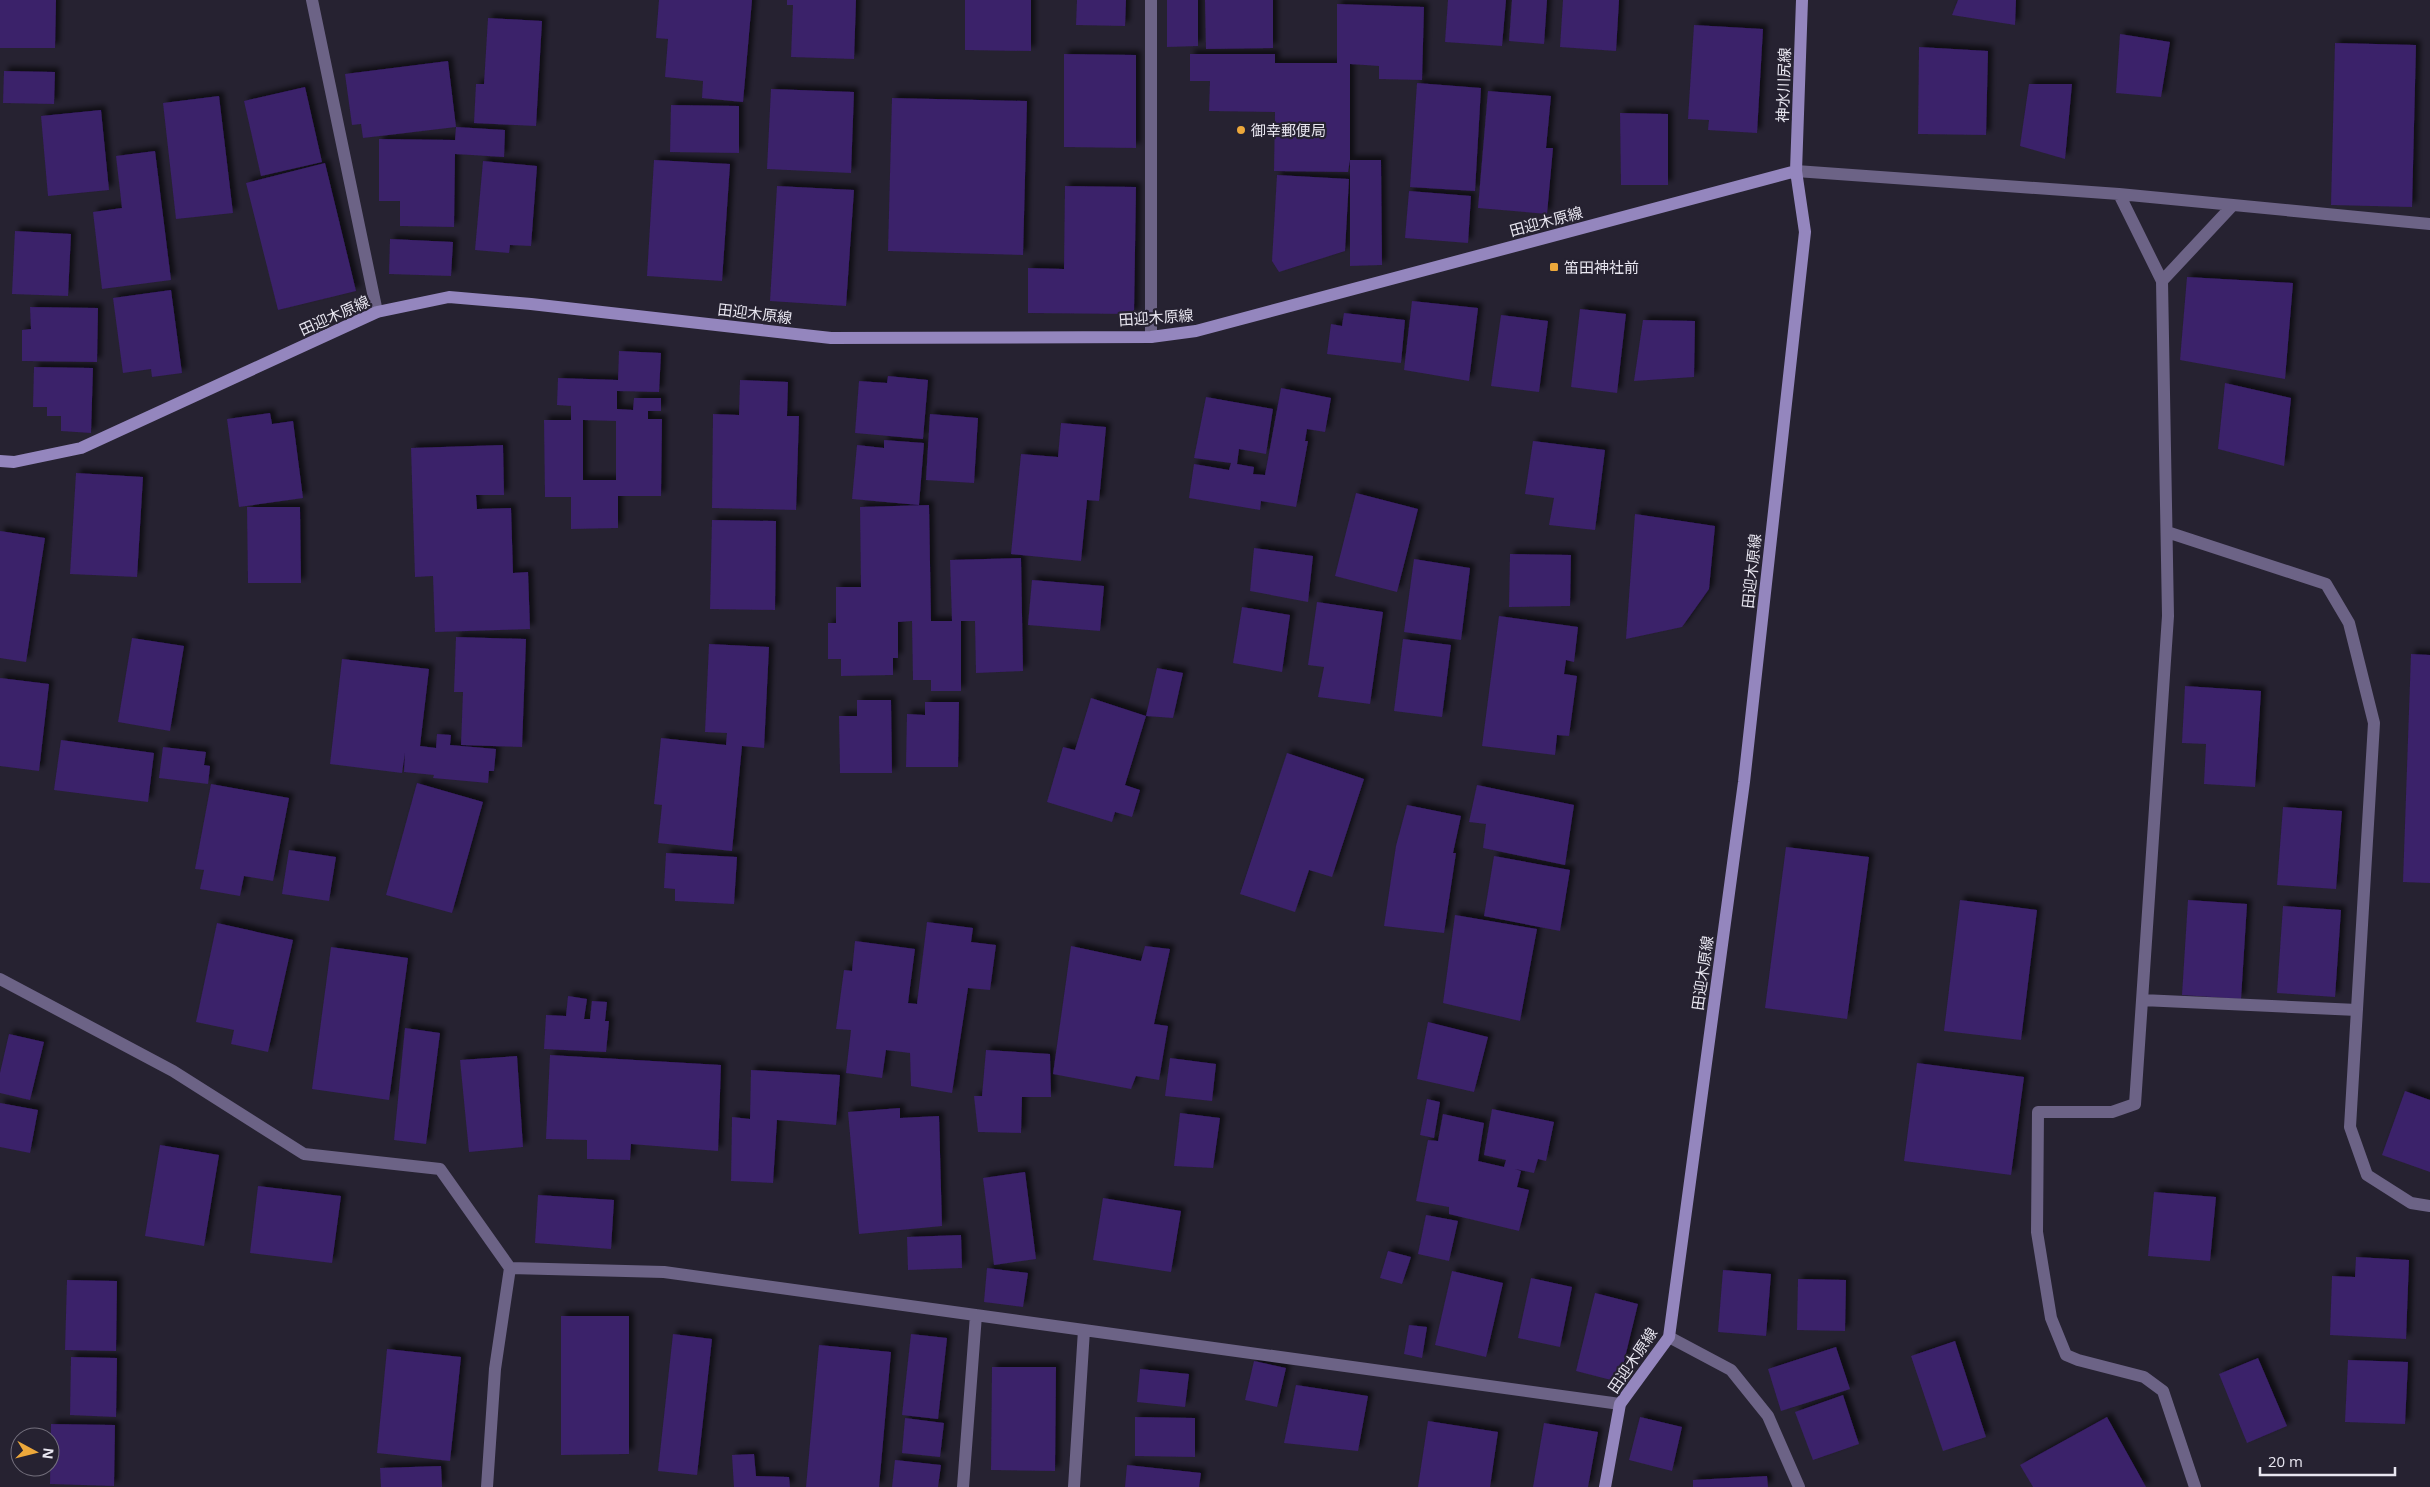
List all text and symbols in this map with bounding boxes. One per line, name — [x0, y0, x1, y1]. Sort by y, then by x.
street label: 神水川尻線 — [1772, 47, 1794, 123]
place label: 御幸郵便局 — [1251, 120, 1326, 140]
marker: 御幸郵便局 — [1235, 124, 1247, 136]
street label: 田迎木原線 — [1507, 202, 1585, 240]
place label: 笛田神社前 — [1564, 257, 1639, 277]
marker: 笛田神社前 — [1548, 261, 1560, 273]
street label: 田迎木原線 — [296, 291, 372, 339]
street label: 田迎木原線 — [717, 299, 793, 327]
street label: 田迎木原線 — [1118, 304, 1194, 330]
street label: 田迎木原線 — [1737, 533, 1765, 609]
street label: 田迎木原線 — [1687, 934, 1717, 1012]
street label: 田迎木原線 — [1603, 1323, 1661, 1397]
north arrow — [10, 1427, 60, 1477]
scale bar — [2260, 1444, 2395, 1476]
text: N — [38, 1447, 59, 1460]
text: 20 m — [2268, 1451, 2303, 1471]

